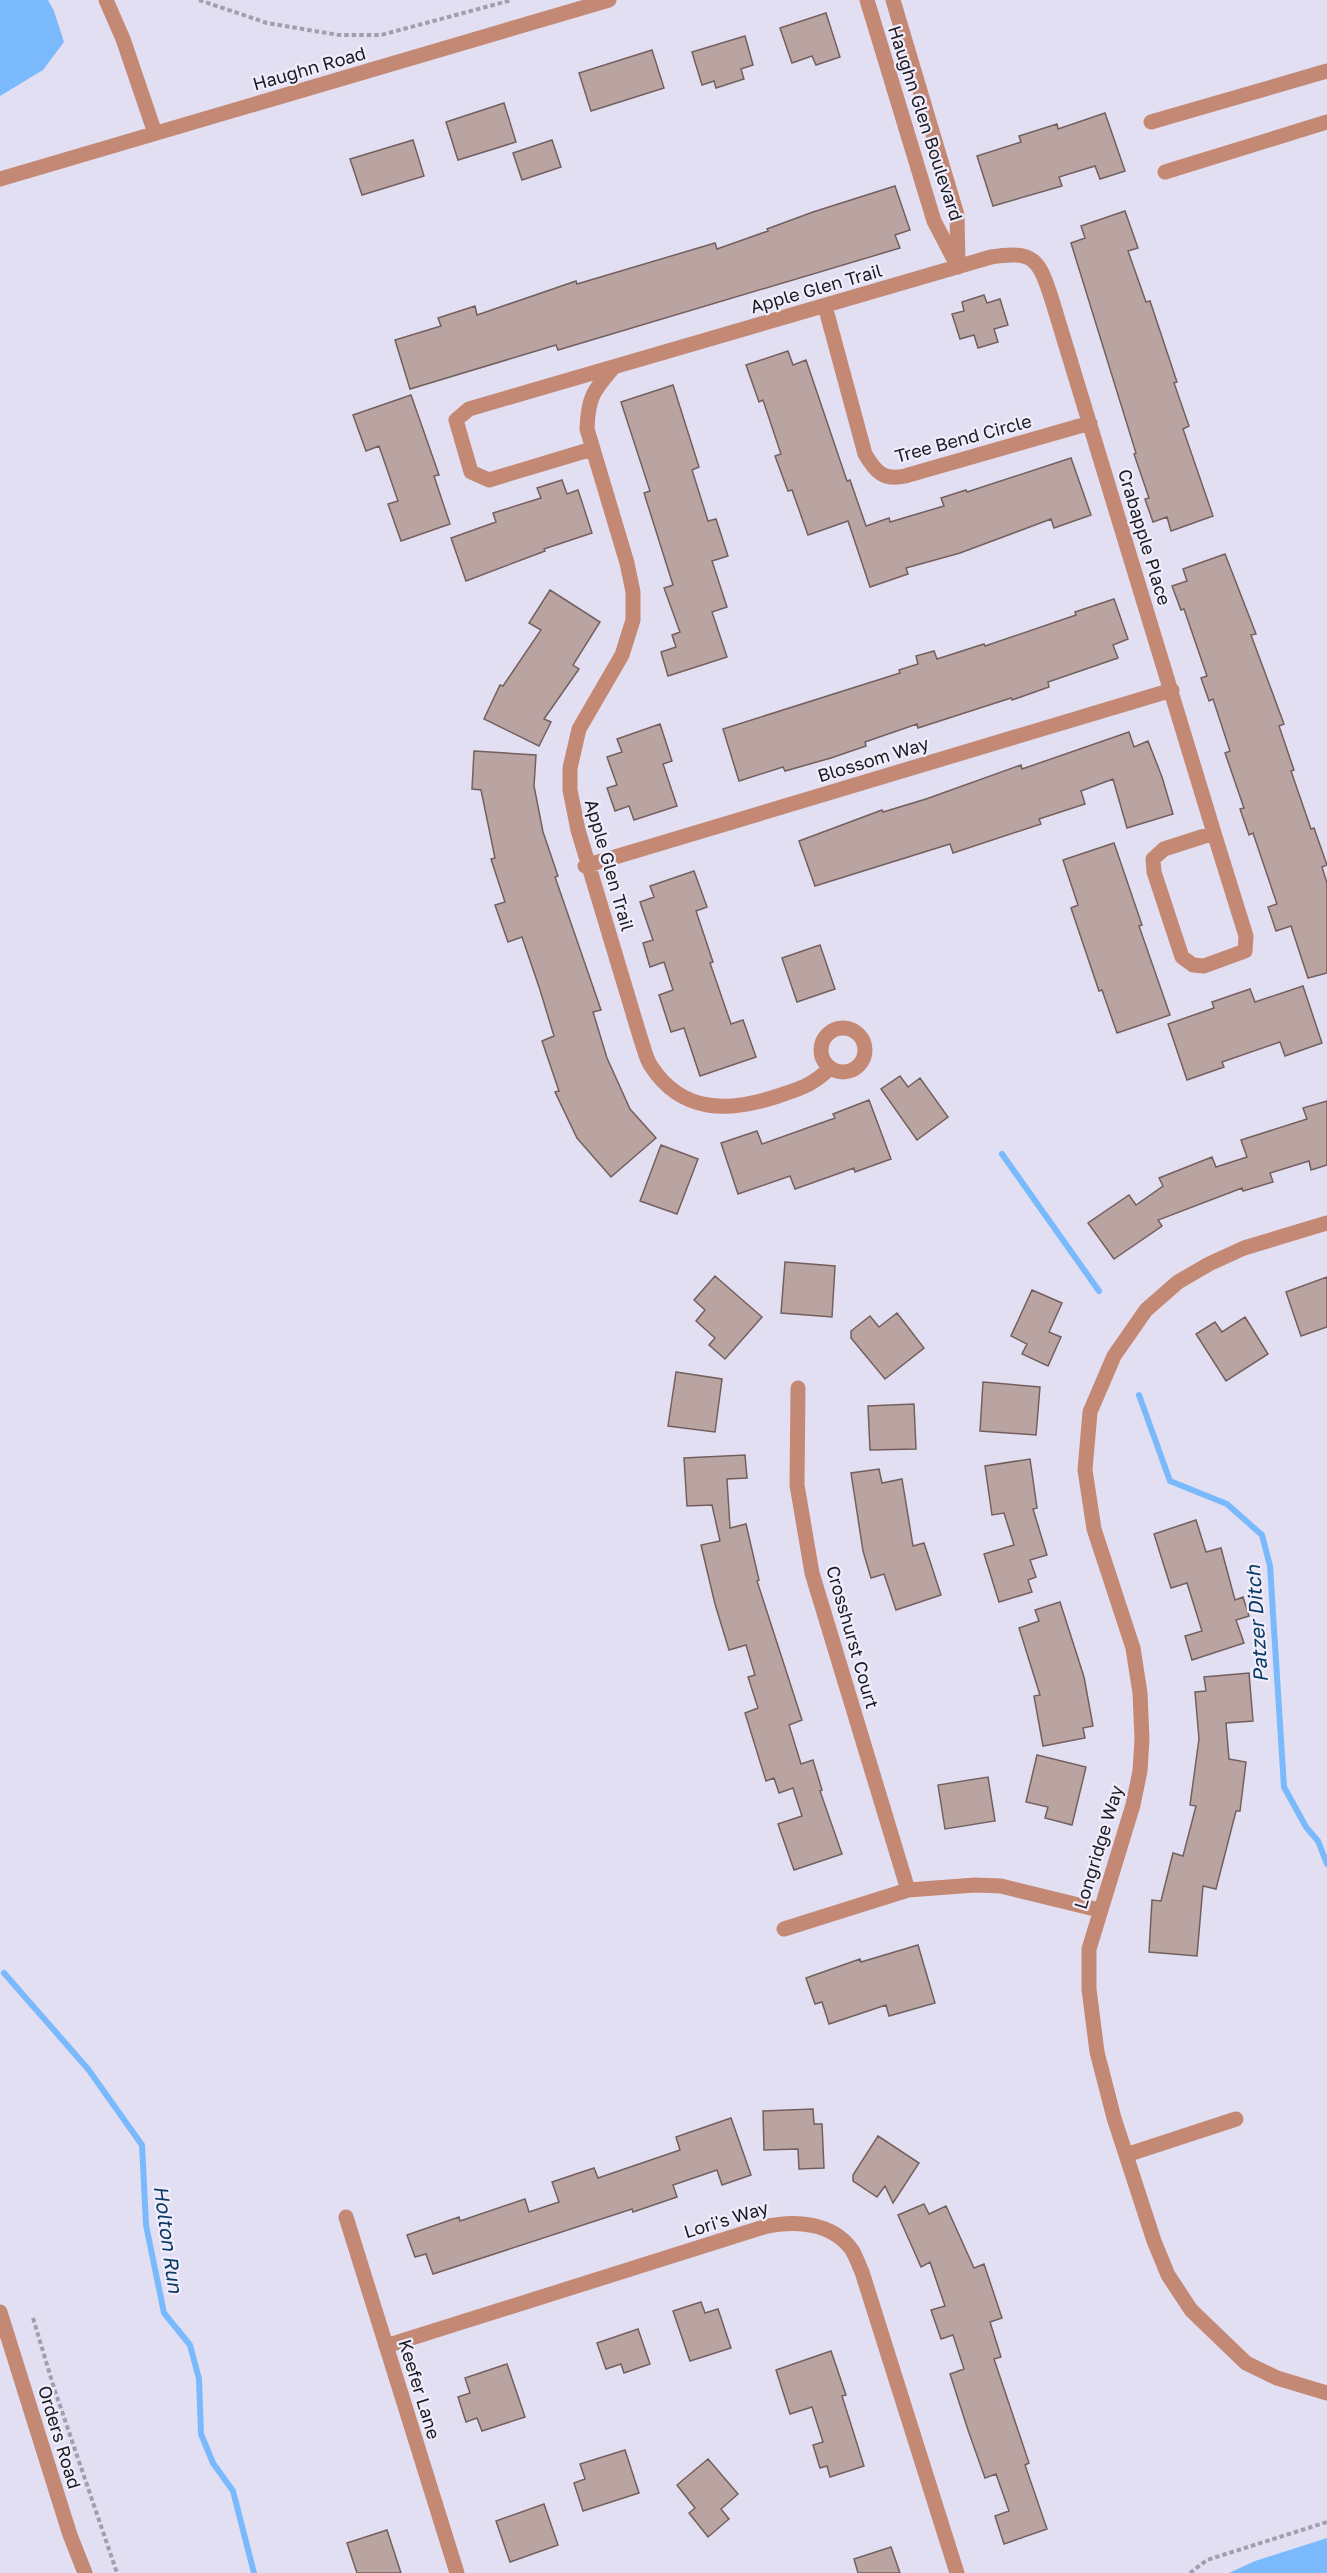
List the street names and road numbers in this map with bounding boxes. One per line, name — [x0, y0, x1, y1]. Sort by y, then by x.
street label: Haughn Glen Boulevard — [884, 23, 968, 223]
street label: Haughn Road — [250, 41, 368, 95]
street label: Apple Glen Trail — [748, 259, 885, 317]
street label: Tree Bend Circle — [892, 409, 1034, 467]
street label: Crabapple Place — [1114, 466, 1176, 608]
street label: Blossom Way — [815, 732, 931, 786]
street label: Apple Glen Trail — [581, 797, 639, 934]
street label: Crosshurst Court — [822, 1563, 884, 1711]
street label: Longridge Way — [1069, 1782, 1127, 1912]
street label: Lori's Way — [681, 2196, 771, 2242]
street label: Keefer Lane — [394, 2336, 446, 2442]
street label: Orders Road — [34, 2383, 86, 2491]

